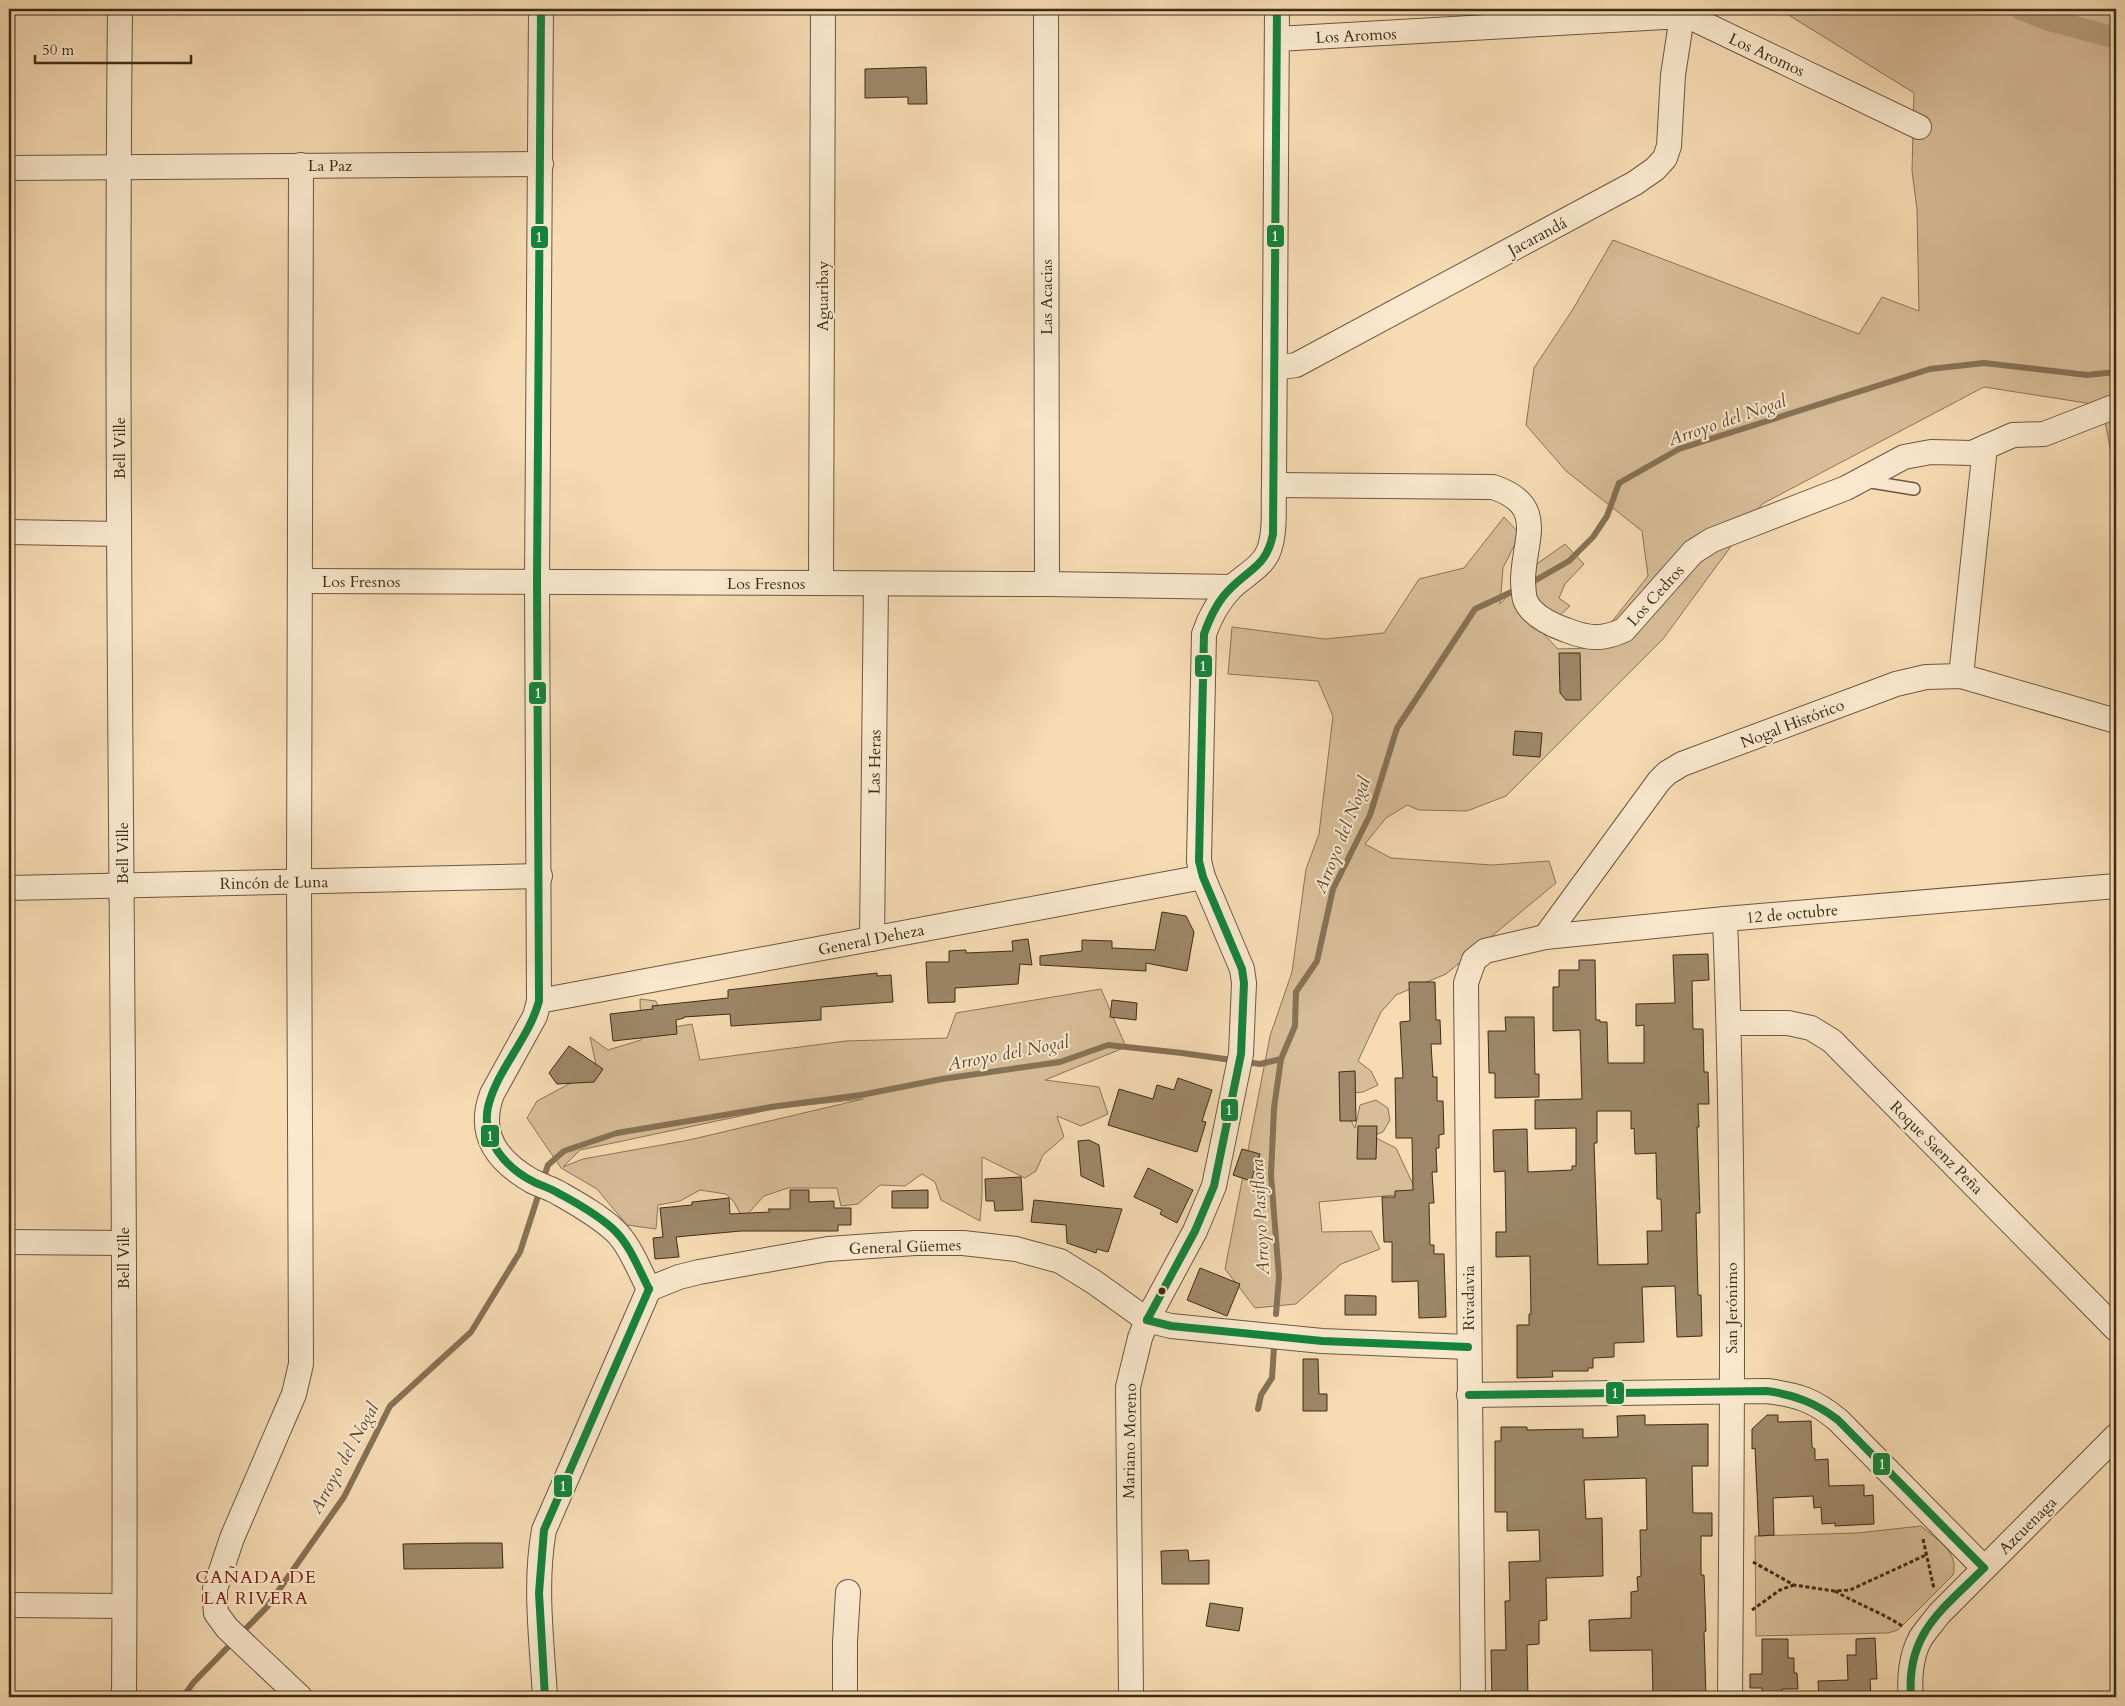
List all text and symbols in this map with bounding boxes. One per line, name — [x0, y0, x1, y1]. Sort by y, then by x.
street label: Los Aromos — [1315, 23, 1397, 49]
street label: Los Aromos — [1725, 28, 1808, 82]
scale bar — [35, 32, 191, 64]
text: 50 m — [42, 40, 74, 60]
street label: La Paz — [308, 155, 352, 177]
street label: Jacarandá — [1502, 212, 1571, 263]
line badge: 1 — [1266, 224, 1285, 248]
line badge: 1 — [530, 225, 549, 249]
text: 1 — [1271, 227, 1279, 246]
text: 1 — [535, 228, 543, 247]
street label: Las Acacias — [1036, 259, 1058, 335]
street label: Aguaribay — [812, 260, 834, 331]
water label: Arroyo del Nogal — [1664, 388, 1791, 453]
street label: Bell Ville — [109, 417, 131, 479]
street label: Los Cedros — [1622, 560, 1689, 631]
street label: Los Fresnos — [322, 571, 400, 593]
street label: Los Fresnos — [727, 573, 805, 595]
line badge: 1 — [1194, 654, 1213, 678]
text: 1 — [1199, 657, 1207, 676]
line badge: 1 — [528, 681, 547, 705]
text: 1 — [534, 684, 542, 703]
street label: Nogal Histórico — [1737, 694, 1848, 754]
street label: Las Heras — [863, 729, 887, 795]
water label: Arroyo del Nogal — [1307, 772, 1378, 898]
street label: Bell Ville — [112, 822, 134, 884]
street label: Rincón de Luna — [220, 871, 329, 895]
street label: 12 de octubre — [1745, 899, 1839, 929]
street label: General Deheza — [816, 919, 926, 961]
water label: Arroyo del Nogal — [944, 1029, 1072, 1078]
street label: Roque Saenz Peña — [1885, 1096, 1988, 1199]
line badge: 1 — [1220, 1098, 1239, 1122]
text: 1 — [1225, 1101, 1233, 1120]
line badge: 1 — [480, 1124, 500, 1148]
text: 1 — [486, 1127, 494, 1146]
water label: Arroyo Pasiflora — [1245, 1158, 1276, 1277]
street label: Bell Ville — [113, 1227, 135, 1289]
street label: General Güemes — [849, 1234, 962, 1260]
street label: San Jerónimo — [1721, 1262, 1743, 1354]
street label: Rivadavia — [1458, 1265, 1480, 1331]
unlabelled marker — [1157, 1286, 1167, 1296]
line badge: 1 — [1605, 1381, 1625, 1405]
street label: Mariano Moreno — [1118, 1383, 1142, 1499]
text: 1 — [1611, 1384, 1619, 1403]
water label: Arroyo del Nogal — [303, 1397, 386, 1519]
line badge: 1 — [1872, 1452, 1891, 1476]
text: 1 — [1878, 1455, 1886, 1474]
line badge: 1 — [553, 1474, 573, 1498]
text: 1 — [559, 1477, 567, 1496]
street label: Azcuenaga — [1994, 1492, 2062, 1560]
district label: CAÑADA DE LA RIVERA — [195, 1565, 317, 1611]

